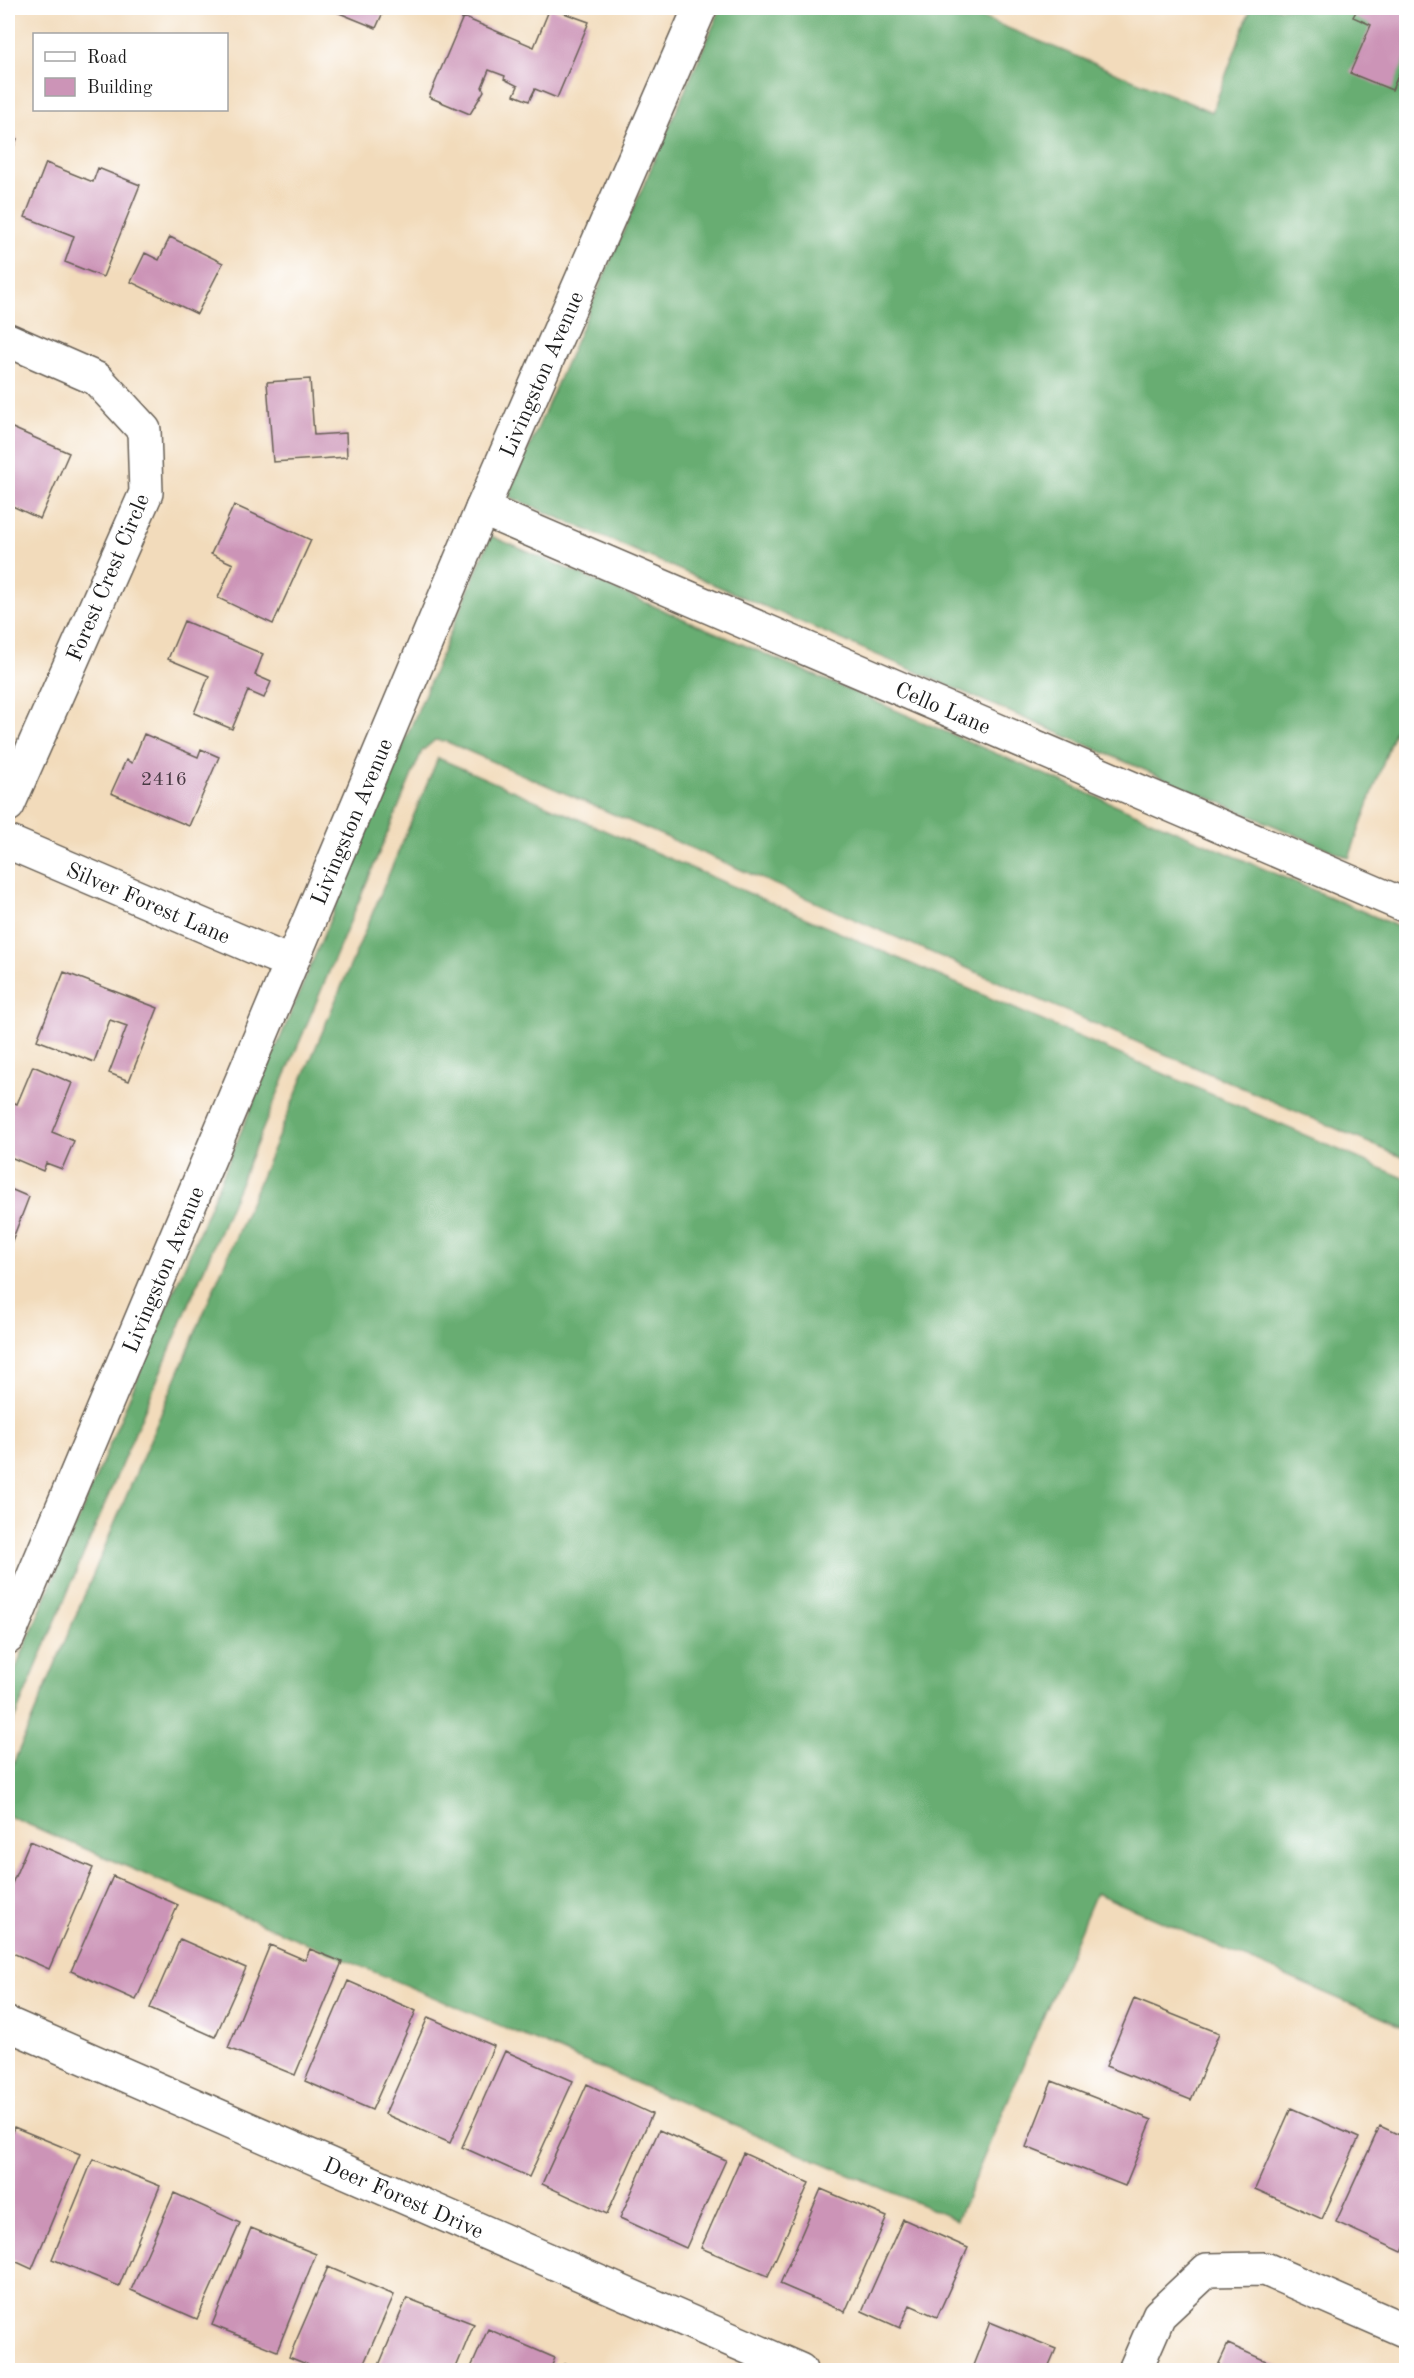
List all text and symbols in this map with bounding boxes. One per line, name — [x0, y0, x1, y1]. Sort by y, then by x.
legend — [33, 33, 228, 111]
text: Road — [87, 49, 127, 67]
text: Building — [87, 79, 153, 97]
street label: Livingston Avenue — [497, 288, 588, 461]
street label: Forest Crest Circle — [64, 491, 154, 665]
street label: Cello Lane — [891, 679, 993, 739]
street label: Livingston Avenue — [308, 735, 397, 908]
house number: 2416 — [141, 770, 187, 790]
street label: Silver Forest Lane — [63, 859, 233, 949]
street label: Livingston Avenue — [120, 1183, 209, 1356]
street label: Deer Forest Drive — [320, 2154, 486, 2243]

